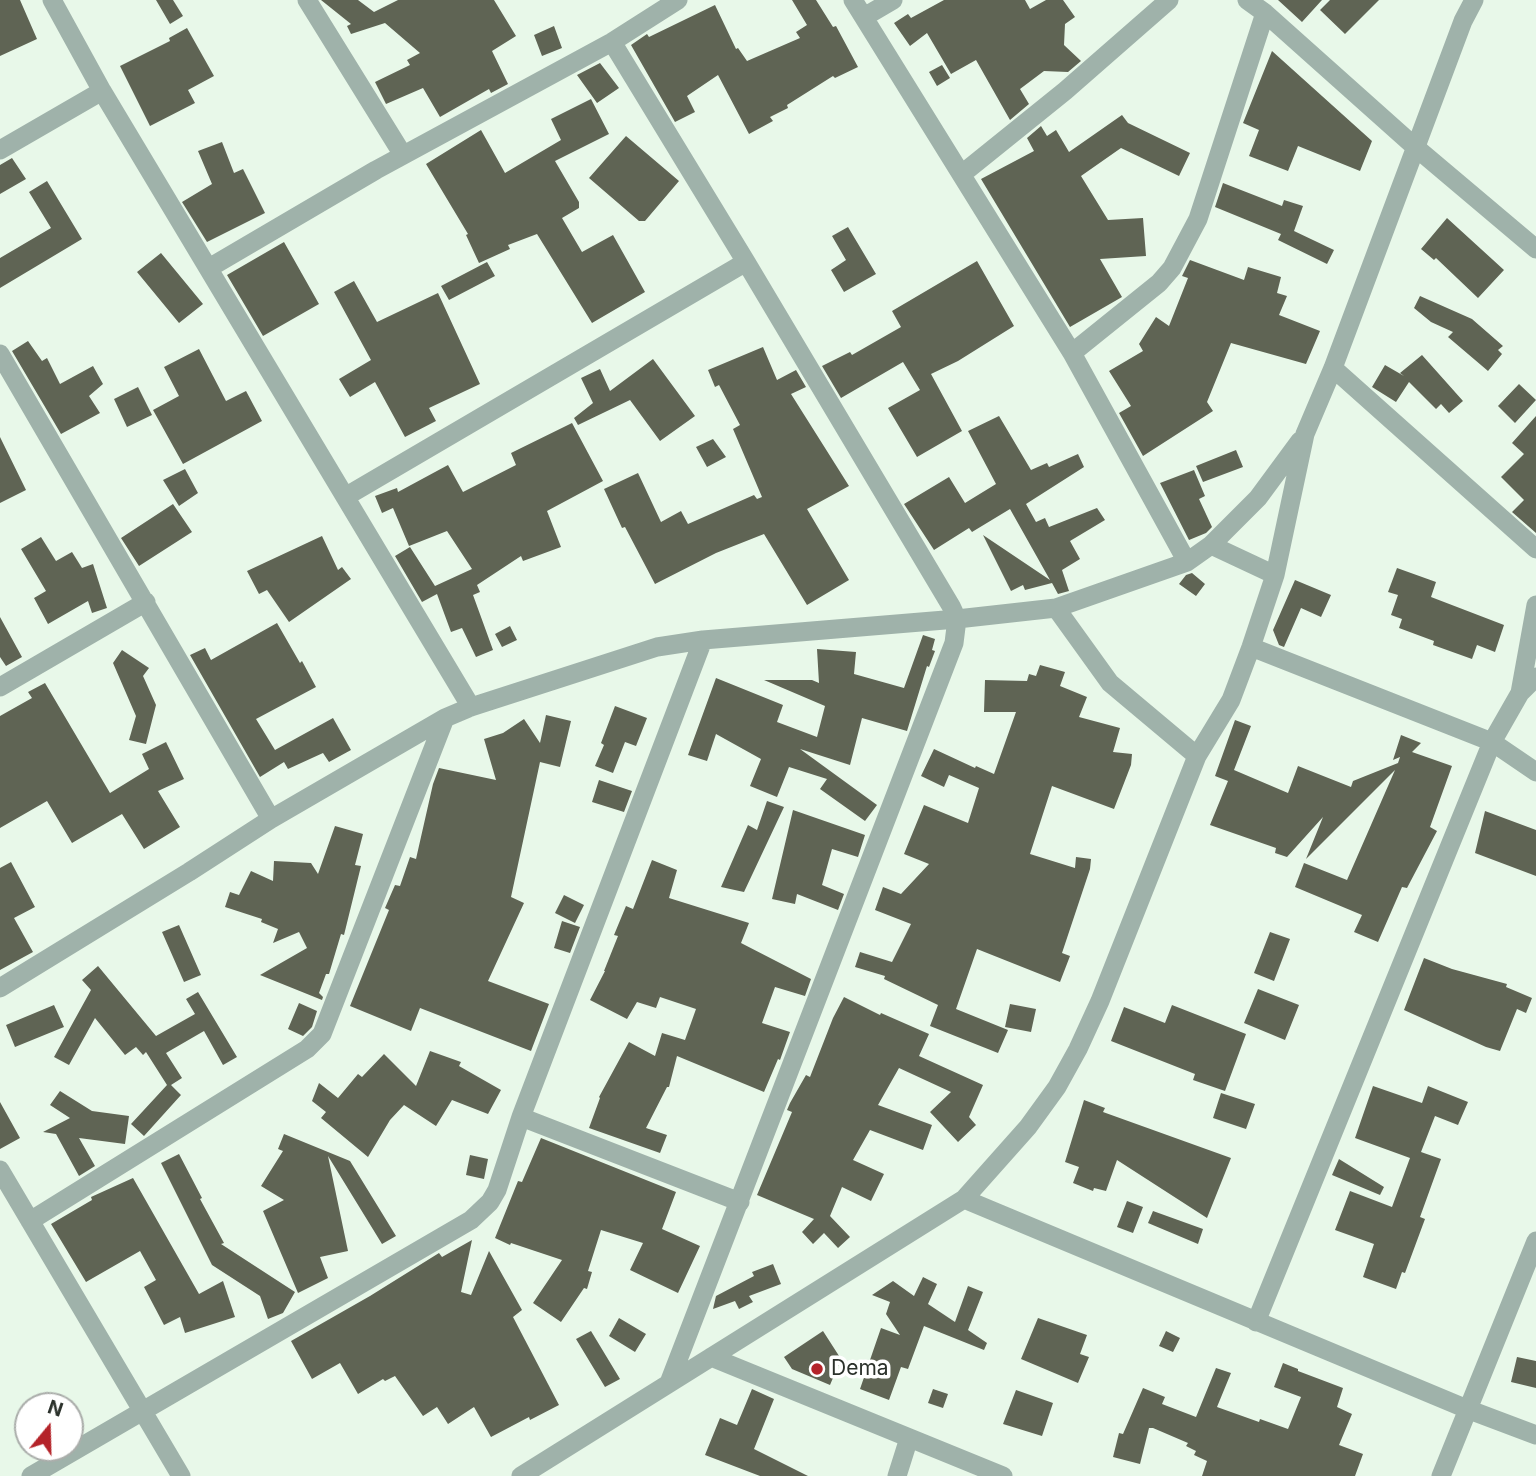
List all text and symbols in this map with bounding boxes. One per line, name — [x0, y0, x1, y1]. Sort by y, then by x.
place label: Dema — [831, 1356, 889, 1382]
marker: Dema — [809, 1361, 825, 1377]
north arrow — [14, 1392, 84, 1462]
text: N — [45, 1395, 66, 1422]

